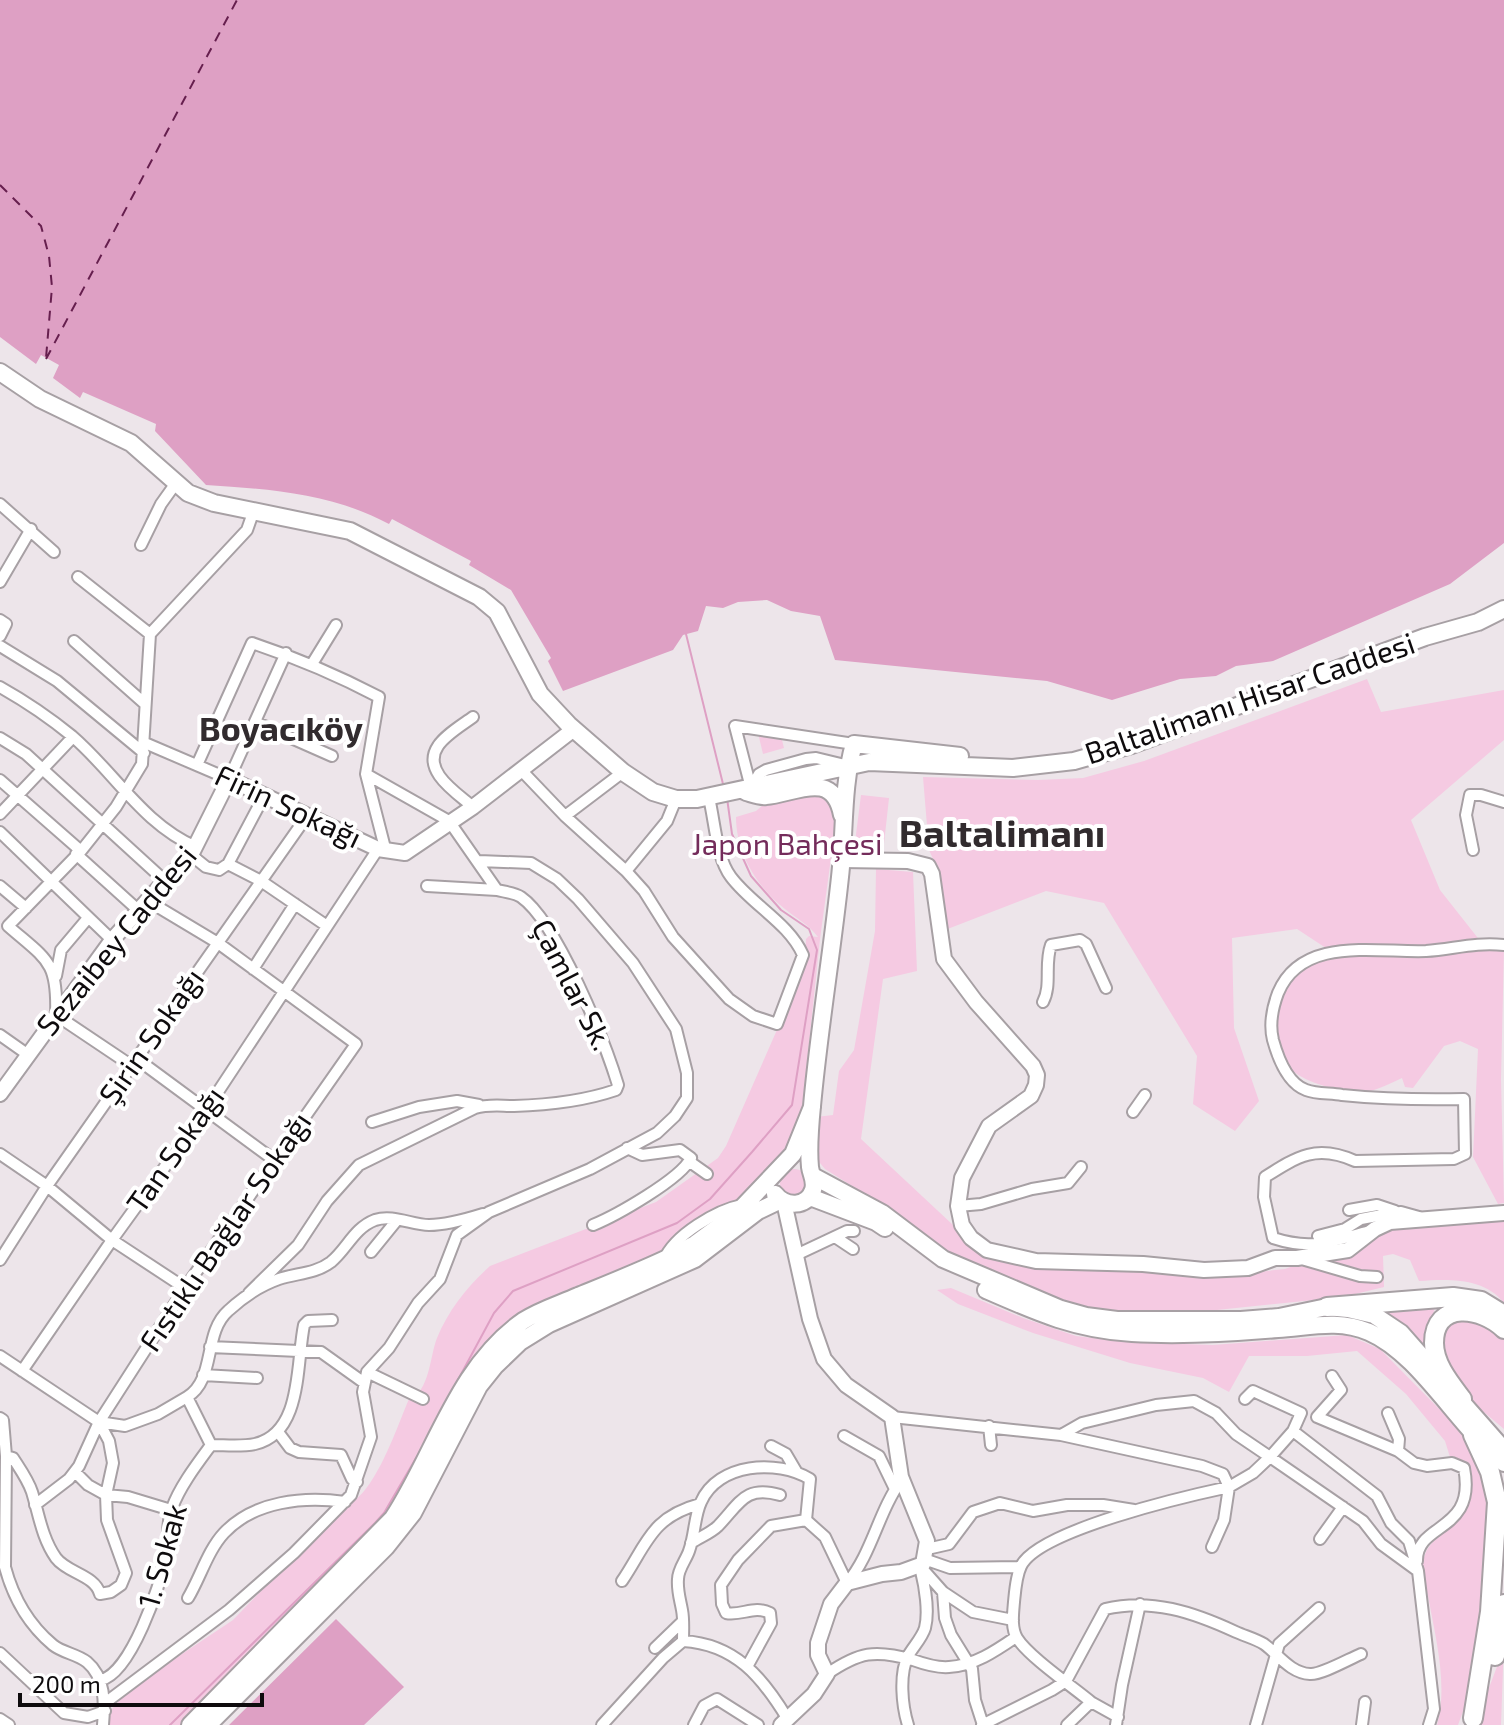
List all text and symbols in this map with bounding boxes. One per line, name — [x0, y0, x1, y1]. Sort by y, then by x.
street label: Baltalimanı Hisar Caddesi — [1080, 624, 1419, 771]
district label: Boyacıköy — [199, 707, 363, 749]
street label: Firin Sokağı — [210, 756, 368, 855]
district label: Baltalimanı — [899, 809, 1105, 855]
park label: Japon Bahçesi — [692, 825, 882, 862]
street label: Sezaibey Caddesi — [28, 838, 203, 1042]
street label: Çamlar Sk. — [525, 913, 622, 1056]
street label: Şirin Sokağı — [90, 961, 211, 1111]
street label: Tan Sokağı — [118, 1079, 231, 1219]
street label: Fıstıklı Bağlar Sokağı — [131, 1104, 318, 1357]
street label: 1. Sokak — [129, 1499, 193, 1612]
scale bar — [20, 1657, 262, 1707]
text: 200 m — [32, 1669, 101, 1698]

